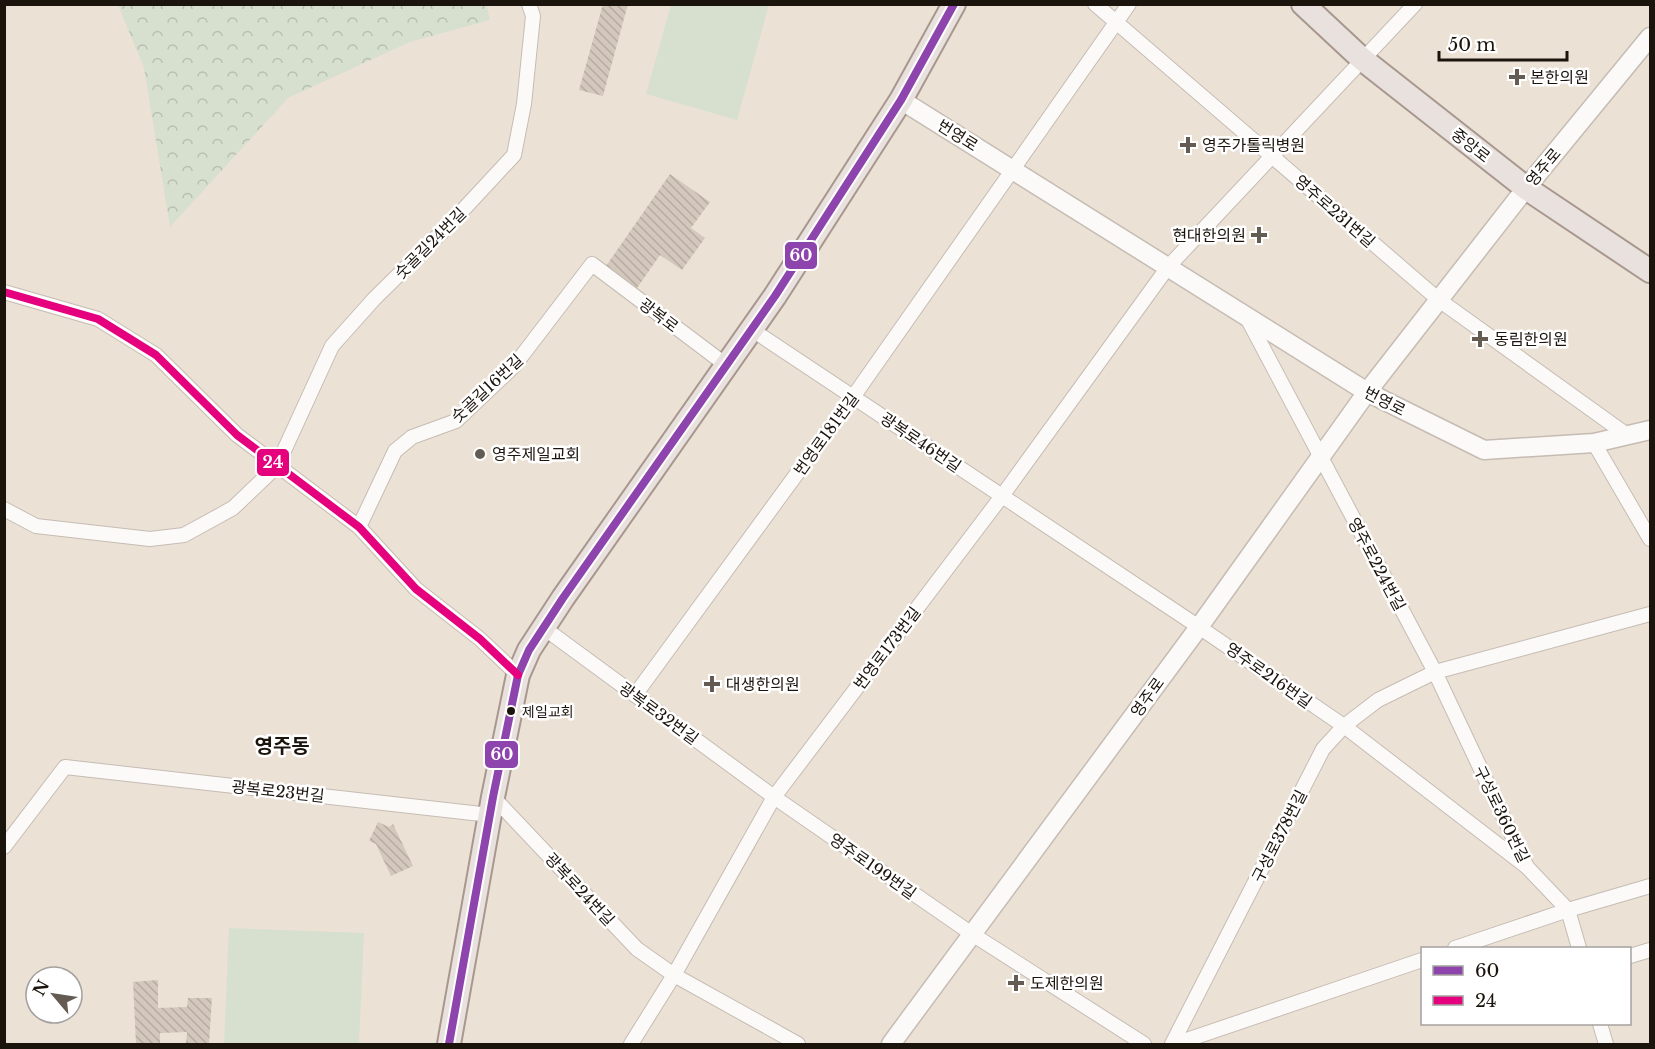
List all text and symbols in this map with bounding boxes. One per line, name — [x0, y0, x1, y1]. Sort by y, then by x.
scale bar — [1439, 24, 1566, 62]
text: 50 m — [1448, 34, 1496, 56]
place label: 본한의원 — [1530, 67, 1589, 87]
marker: 본한의원 — [1508, 68, 1526, 86]
street label: 번영로 — [934, 115, 982, 155]
street label: 중앙로 — [1447, 124, 1495, 167]
place label: 영주가톨릭병원 — [1202, 135, 1305, 155]
marker: 영주가톨릭병원 — [1179, 136, 1197, 154]
street label: 영주로 — [1521, 143, 1565, 190]
street label: 영주로231번길 — [1291, 171, 1379, 251]
street label: 숫골길24번길 — [390, 203, 470, 283]
place label: 현대한의원 — [1172, 225, 1246, 245]
marker: 현대한의원 — [1250, 226, 1268, 244]
line badge: 60 — [784, 241, 818, 270]
text: 60 — [790, 245, 812, 265]
street label: 광복로 — [635, 294, 683, 336]
place label: 동림한의원 — [1494, 329, 1568, 349]
marker: 동림한의원 — [1471, 330, 1489, 348]
street label: 숫골길16번길 — [447, 350, 527, 426]
street label: 번영로 — [1361, 382, 1409, 420]
street label: 번영로181번길 — [789, 389, 863, 479]
street label: 광복로46번길 — [877, 408, 965, 476]
place label: 영주제일교회 — [492, 444, 580, 464]
marker: 영주제일교회 — [473, 447, 487, 461]
line badge: 24 — [256, 448, 290, 477]
text: 24 — [262, 452, 284, 472]
street label: 영주로224번길 — [1344, 514, 1410, 614]
street label: 번영로173번길 — [849, 603, 925, 693]
street label: 영주로216번길 — [1222, 638, 1316, 712]
street label: 영주로 — [1126, 673, 1168, 721]
place label: 대생한의원 — [726, 674, 800, 694]
marker: 대생한의원 — [703, 675, 721, 693]
street label: 광복로32번길 — [615, 677, 703, 749]
place label: 제일교회 — [522, 703, 574, 721]
marker: 제일교회 — [505, 705, 517, 717]
district label: 영주동 — [254, 734, 310, 758]
line badge: 60 — [484, 740, 519, 769]
text: 60 — [491, 744, 513, 764]
street label: 구성로360번길 — [1470, 762, 1534, 866]
street label: 광복로23번길 — [231, 776, 325, 806]
street label: 구성로378번길 — [1247, 786, 1311, 886]
street label: 영주로199번길 — [826, 829, 920, 903]
street label: 광복로24번길 — [541, 848, 619, 930]
legend — [1421, 947, 1631, 1025]
text: 60 — [1475, 960, 1499, 982]
north arrow — [24, 965, 84, 1025]
place label: 도제한의원 — [1030, 973, 1104, 993]
marker: 도제한의원 — [1007, 974, 1025, 992]
text: N — [28, 976, 53, 999]
text: 24 — [1475, 990, 1497, 1012]

